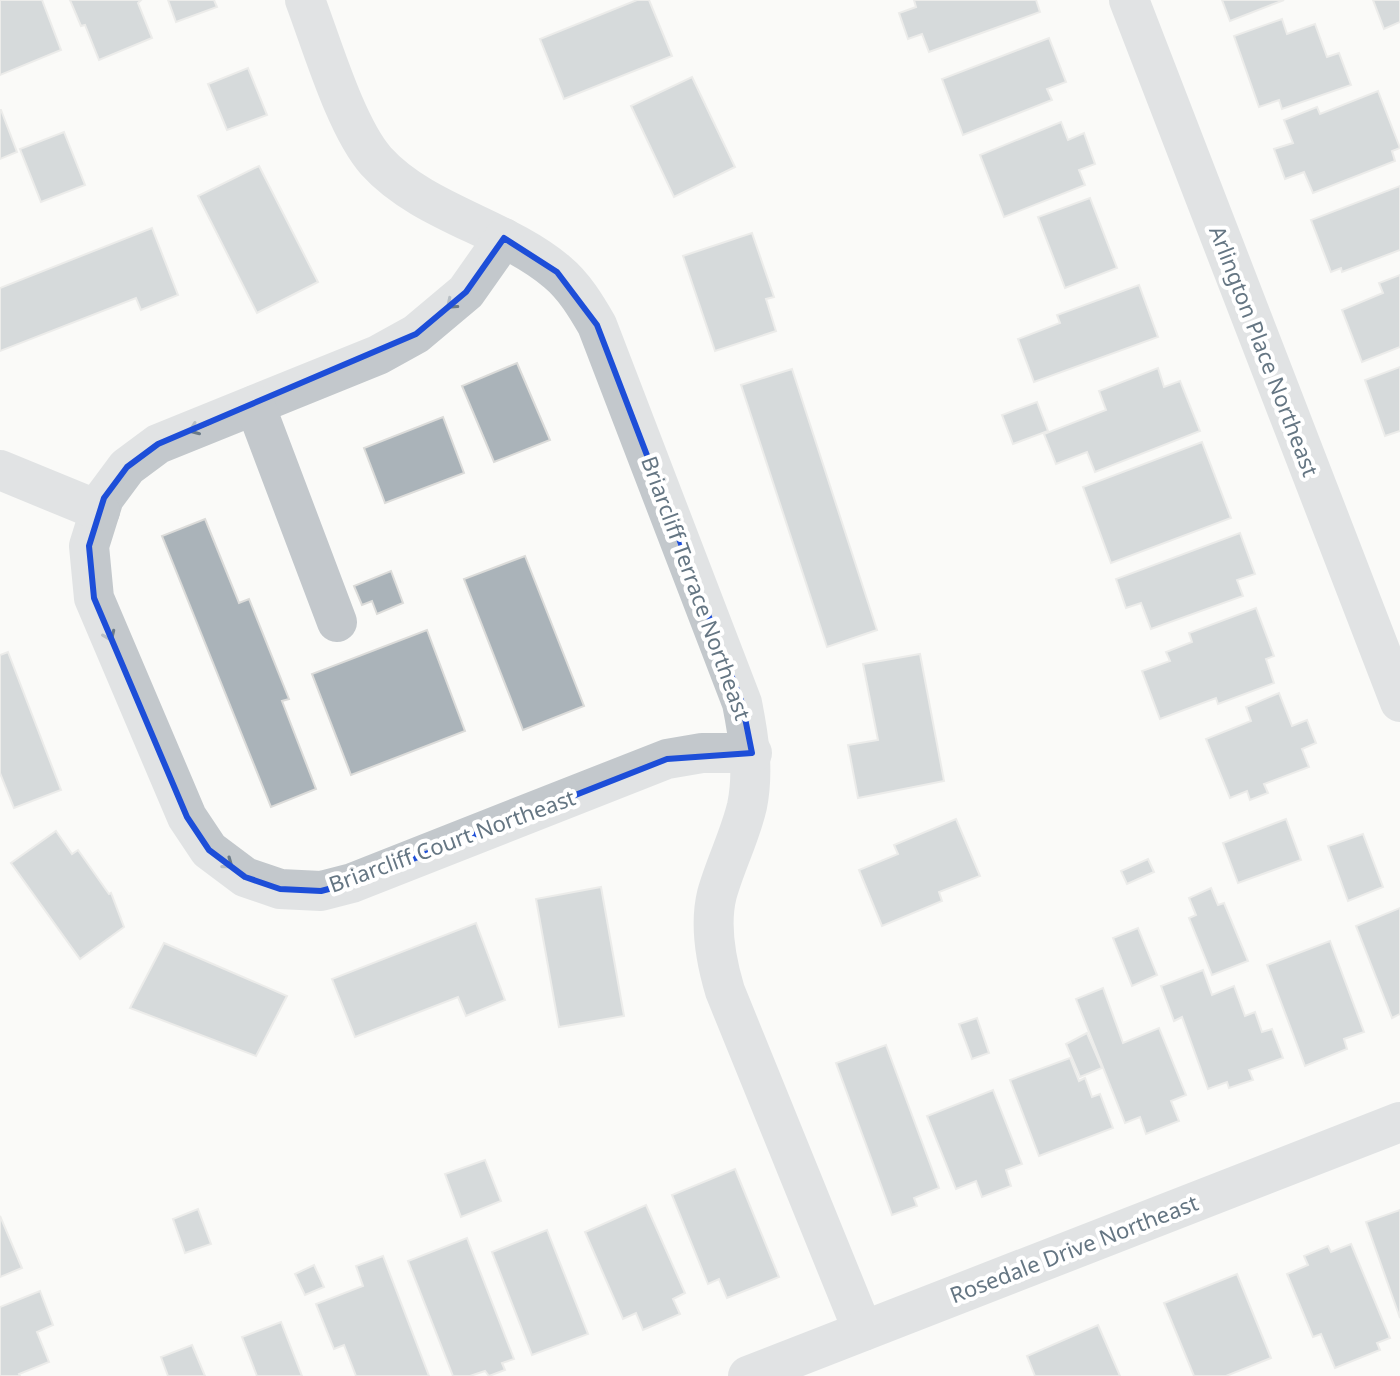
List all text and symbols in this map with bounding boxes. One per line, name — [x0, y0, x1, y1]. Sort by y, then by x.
street label: Arlington Place Northeast — [1203, 221, 1327, 480]
one-way arrow — [447, 291, 467, 309]
one-way arrow — [188, 421, 213, 435]
street label: Briarcliff Terrace Northeast — [635, 452, 759, 724]
one-way arrow — [101, 617, 116, 642]
street label: Briarcliff Court Northeast — [324, 781, 579, 899]
one-way arrow — [212, 852, 233, 869]
street label: Rosedale Drive Northeast — [945, 1187, 1202, 1309]

